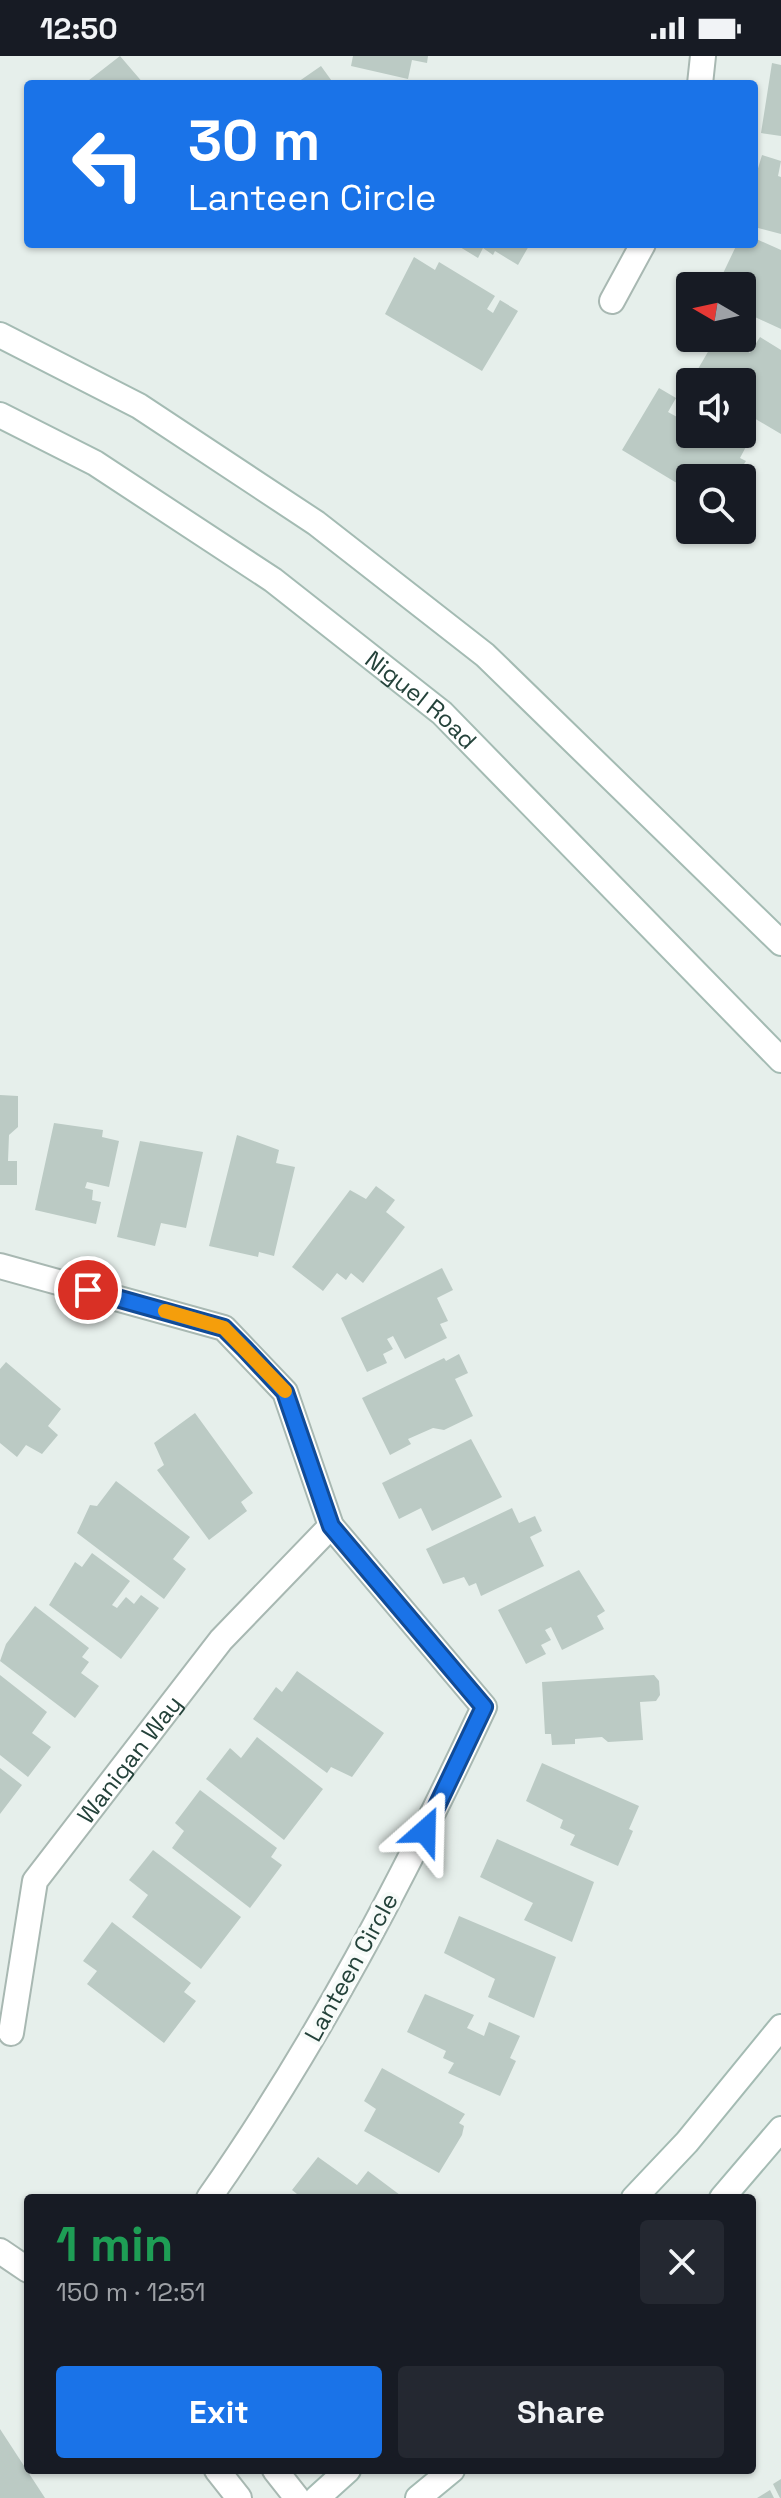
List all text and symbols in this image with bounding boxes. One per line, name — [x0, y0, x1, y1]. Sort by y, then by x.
text: 12:50 — [40, 9, 118, 48]
text: 30 m — [188, 105, 320, 176]
icon: left — [56, 112, 160, 216]
text: Lanteen Circle — [188, 175, 436, 221]
north arrow — [676, 272, 756, 352]
map controls — [676, 272, 756, 544]
button: sound — [676, 368, 756, 448]
button: search — [676, 464, 756, 544]
street label: Niguel Road — [359, 643, 484, 755]
pin — [54, 1256, 122, 1324]
icon: arrive — [66, 1268, 110, 1312]
street label: Wanigan Way — [70, 1689, 189, 1829]
position arrow — [383, 1789, 467, 1873]
street label: Lanteen Circle — [297, 1887, 405, 2047]
text: 1 min — [56, 2214, 173, 2275]
button: close — [640, 2220, 724, 2304]
text: 150 m · 12:51 — [56, 2275, 206, 2309]
button: Exit — [56, 2366, 382, 2458]
button: Share — [398, 2366, 724, 2458]

